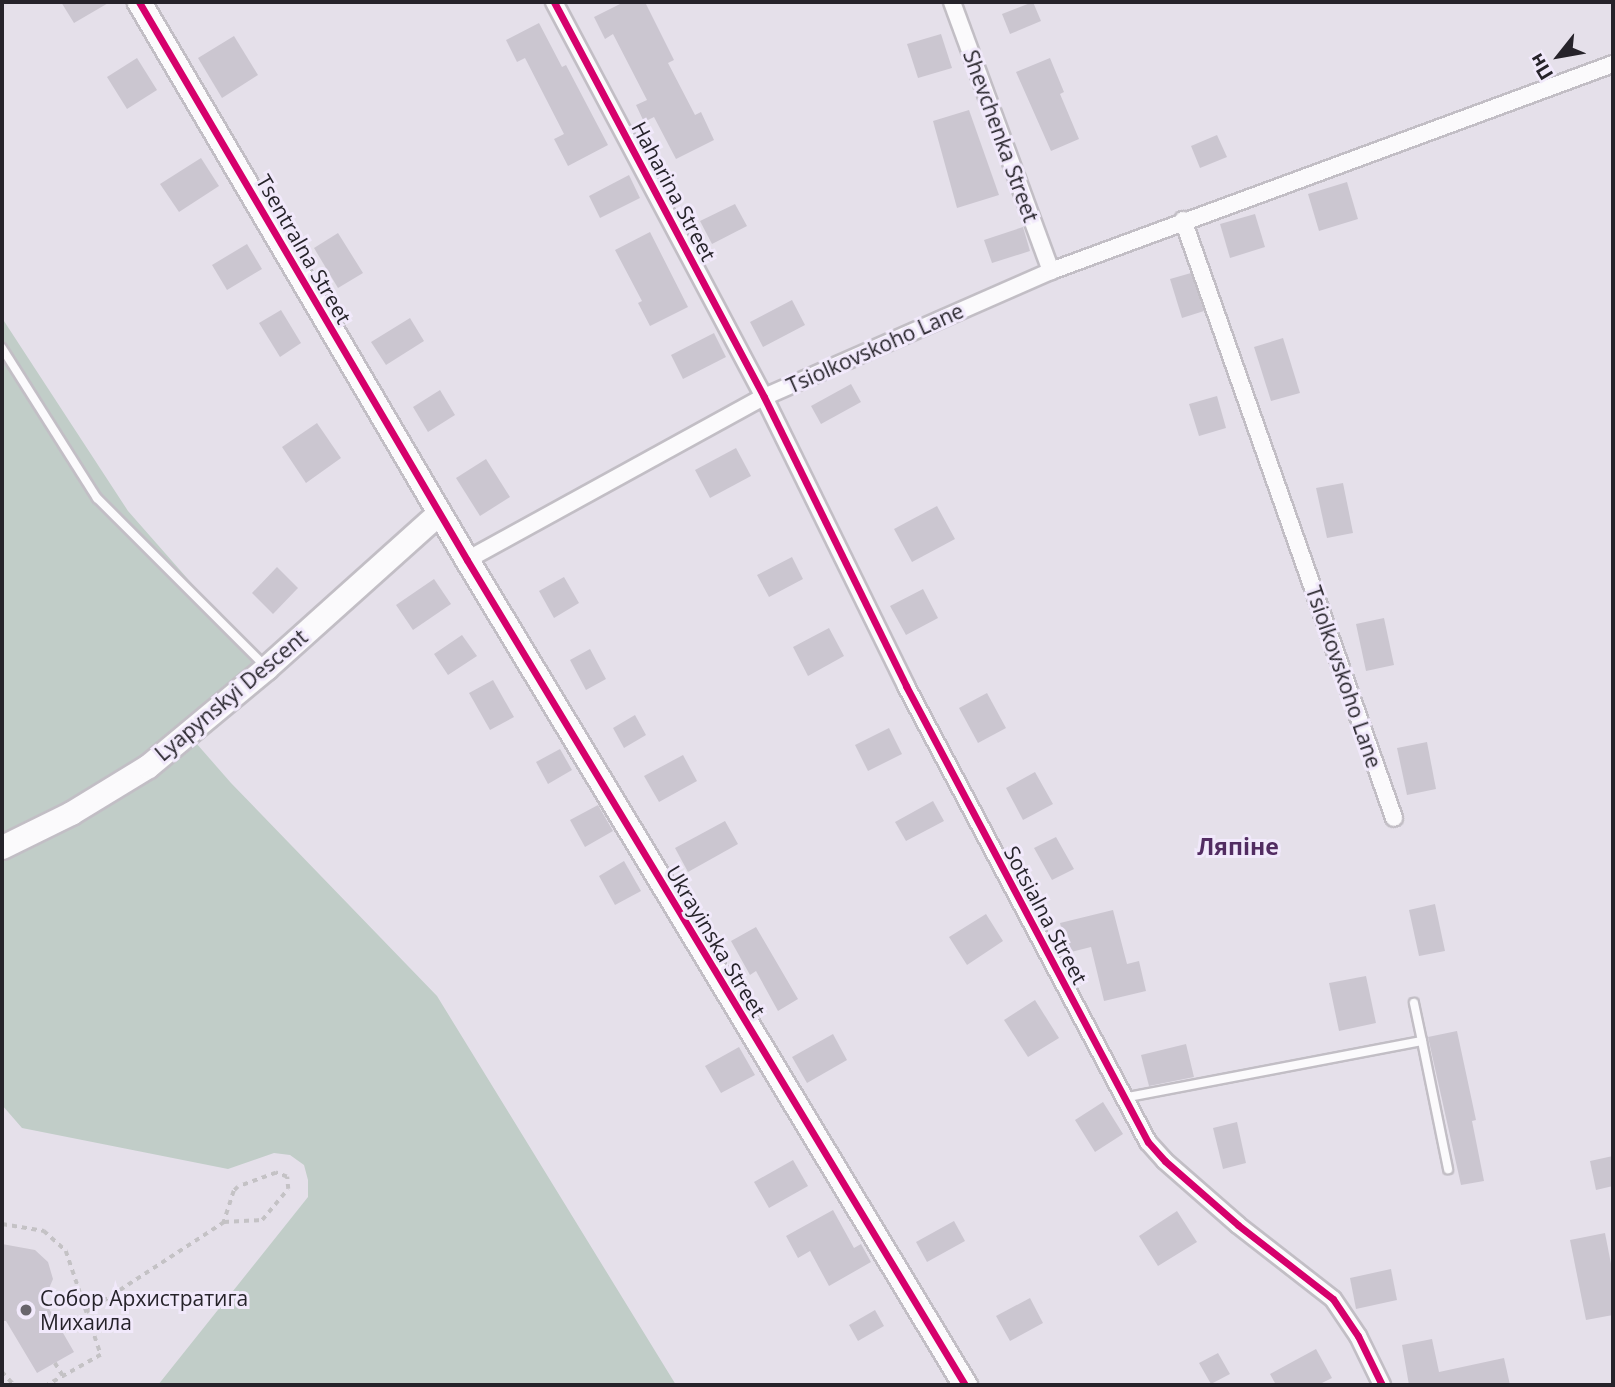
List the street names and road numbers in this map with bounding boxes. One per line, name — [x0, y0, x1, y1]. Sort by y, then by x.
street label: Shevchenka Street — [958, 47, 1044, 225]
street label: Haharina Street — [627, 117, 721, 265]
street label: Tsentralna Street — [251, 170, 357, 328]
street label: Tsiolkovskoho Lane — [783, 298, 967, 398]
street label: Tsiolkovskoho Lane — [1301, 583, 1387, 771]
street label: Lyapynskyi Descent — [150, 624, 312, 766]
street label: Sotsialna Street — [999, 842, 1093, 988]
street label: Ukrayinska Street — [661, 861, 771, 1021]

